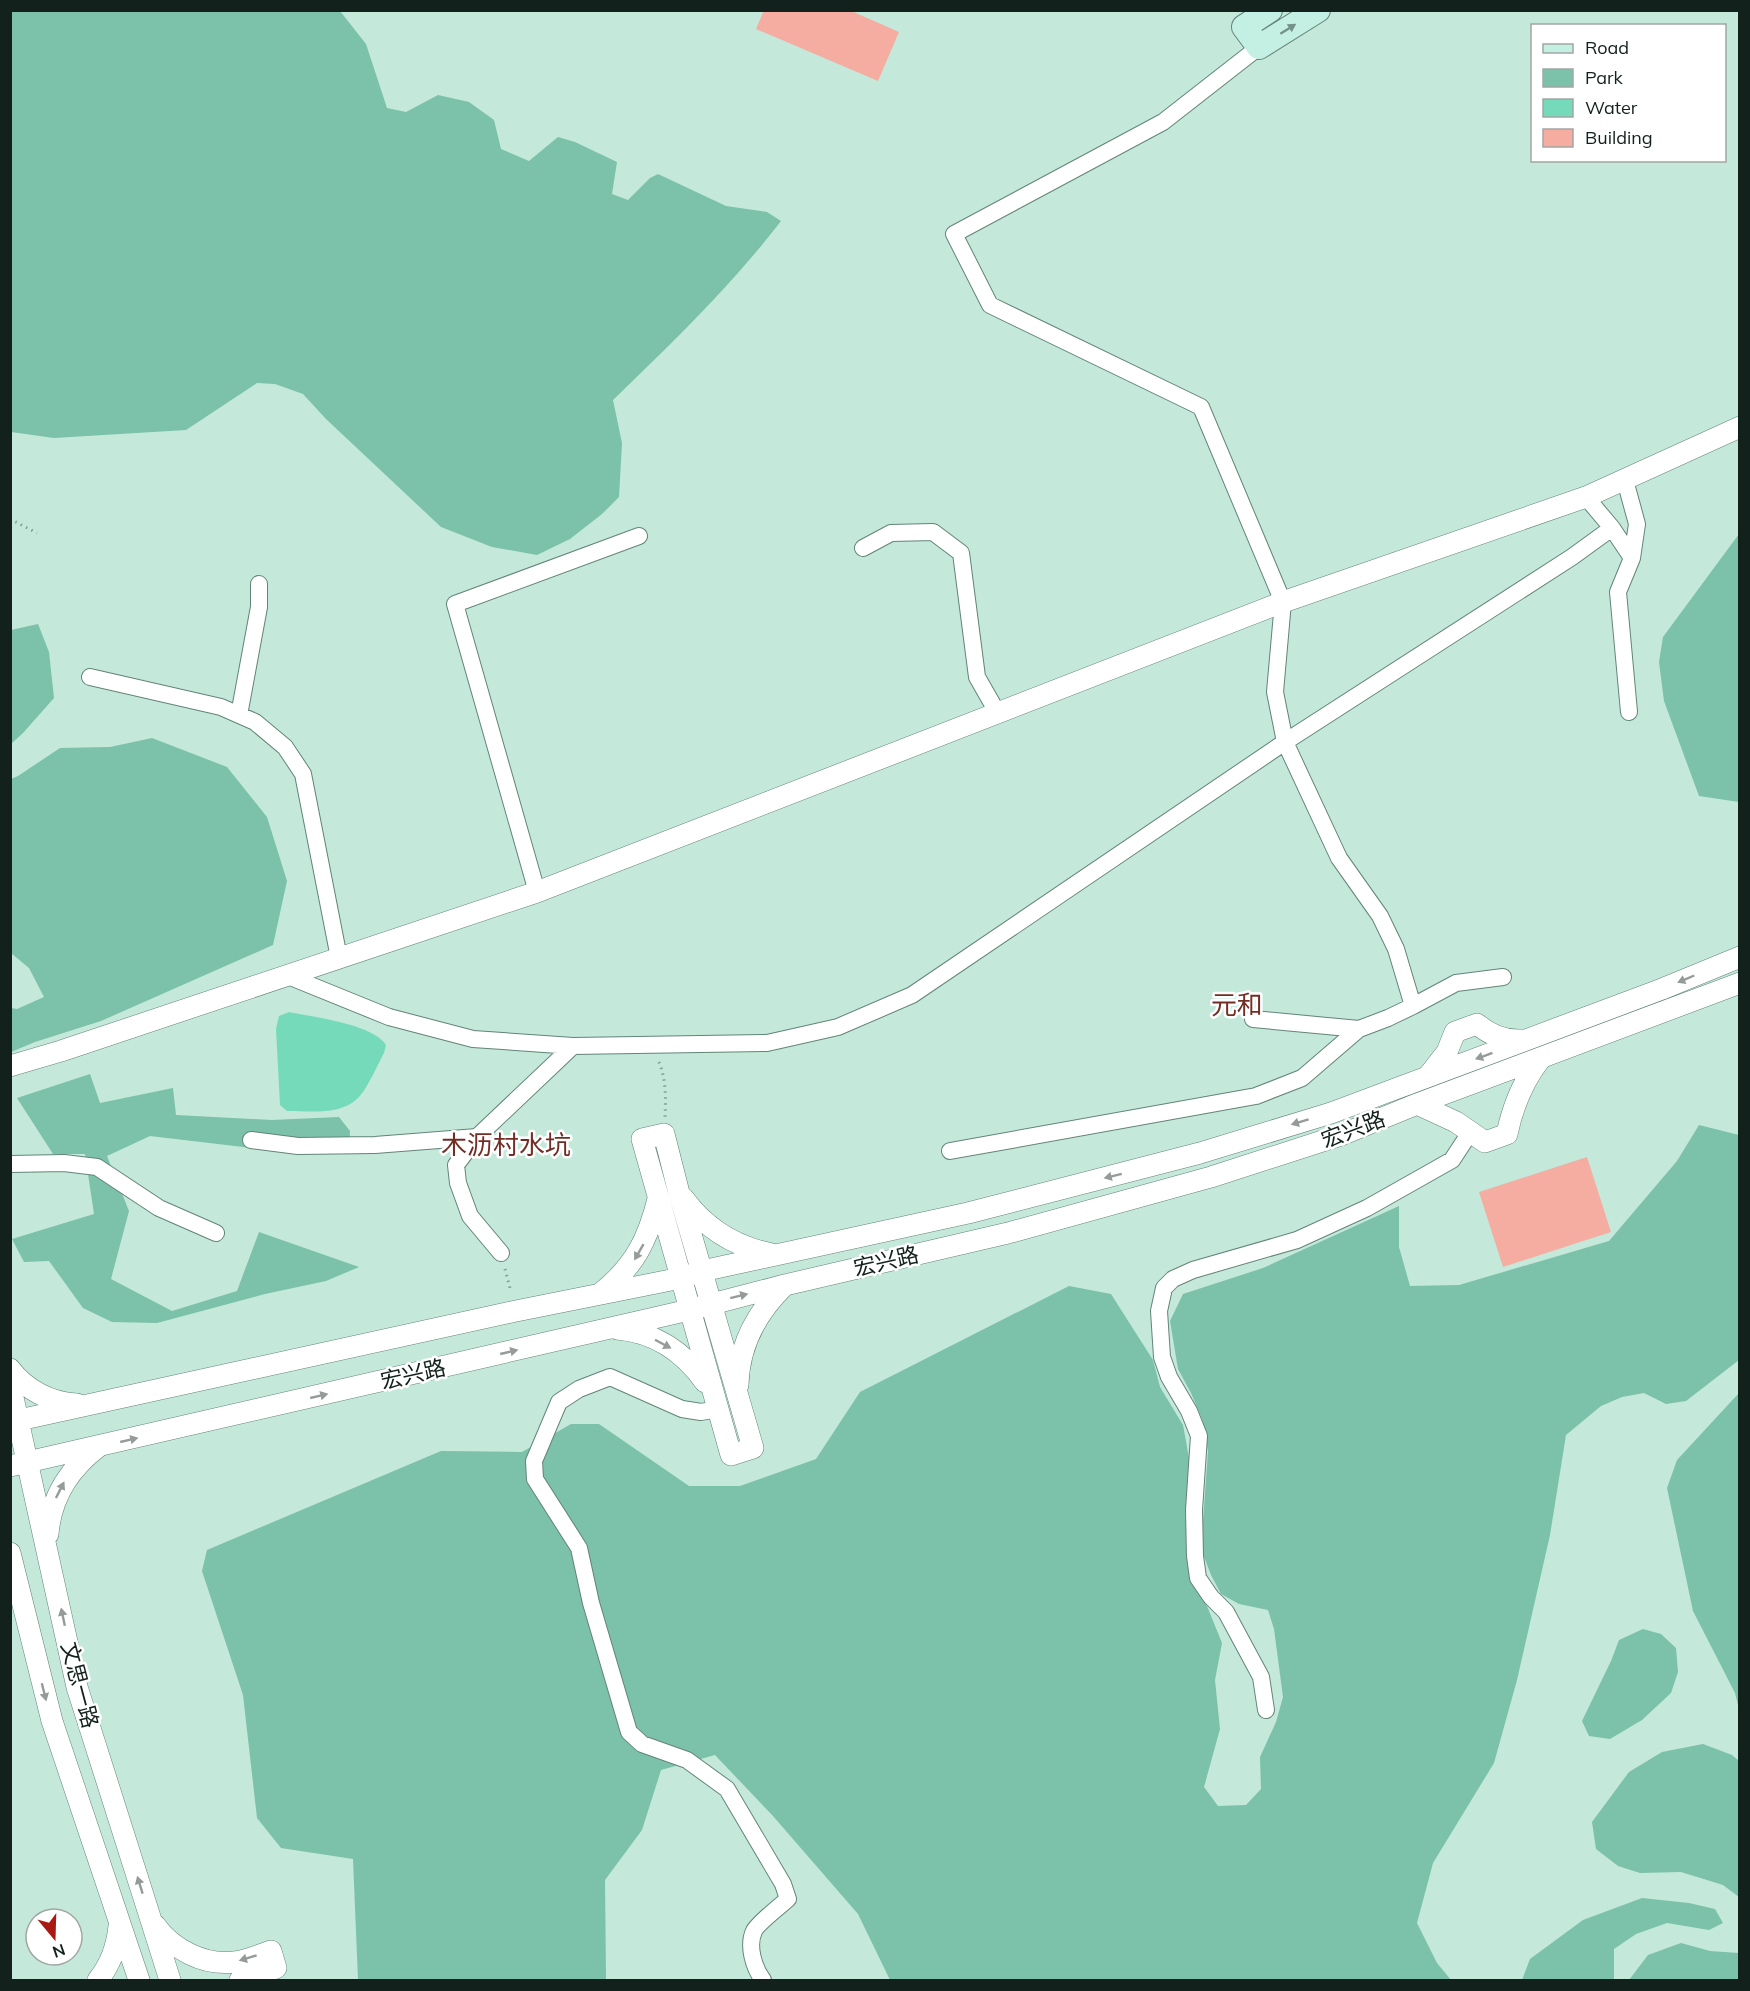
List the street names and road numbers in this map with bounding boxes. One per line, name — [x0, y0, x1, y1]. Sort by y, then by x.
street label: 宏兴路 — [1317, 1104, 1389, 1154]
street label: 宏兴路 — [851, 1240, 921, 1282]
street label: 宏兴路 — [378, 1353, 448, 1395]
street label: 文思一路 — [55, 1639, 105, 1731]

